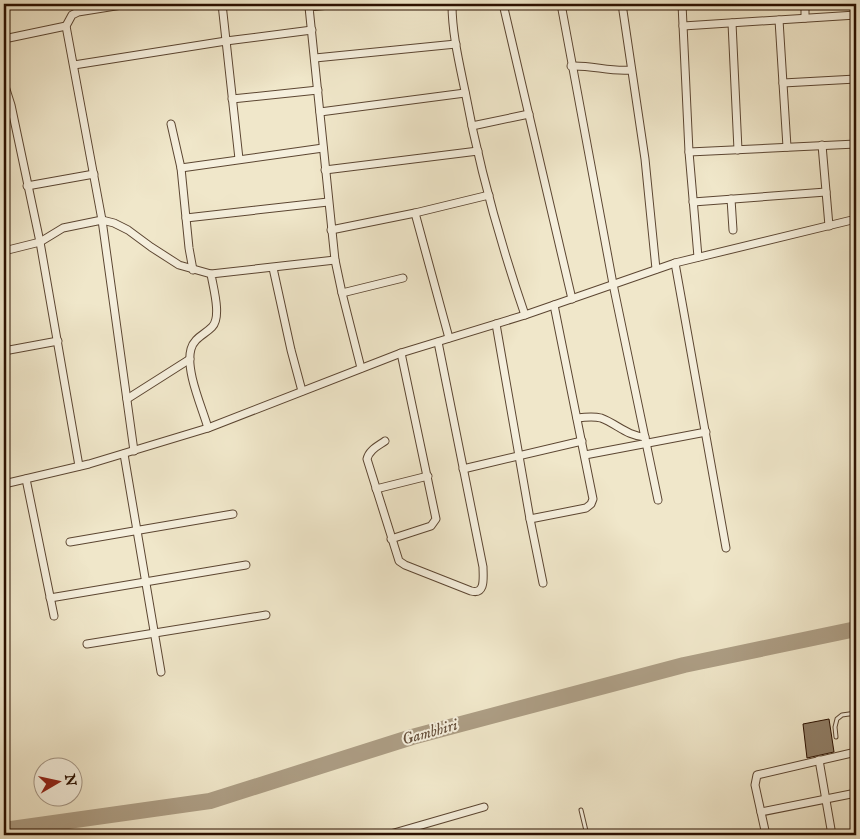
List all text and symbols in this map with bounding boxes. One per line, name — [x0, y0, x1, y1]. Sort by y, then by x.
water label: Gambhiri — [400, 715, 461, 750]
north arrow — [32, 756, 82, 806]
text: N — [60, 772, 80, 788]

